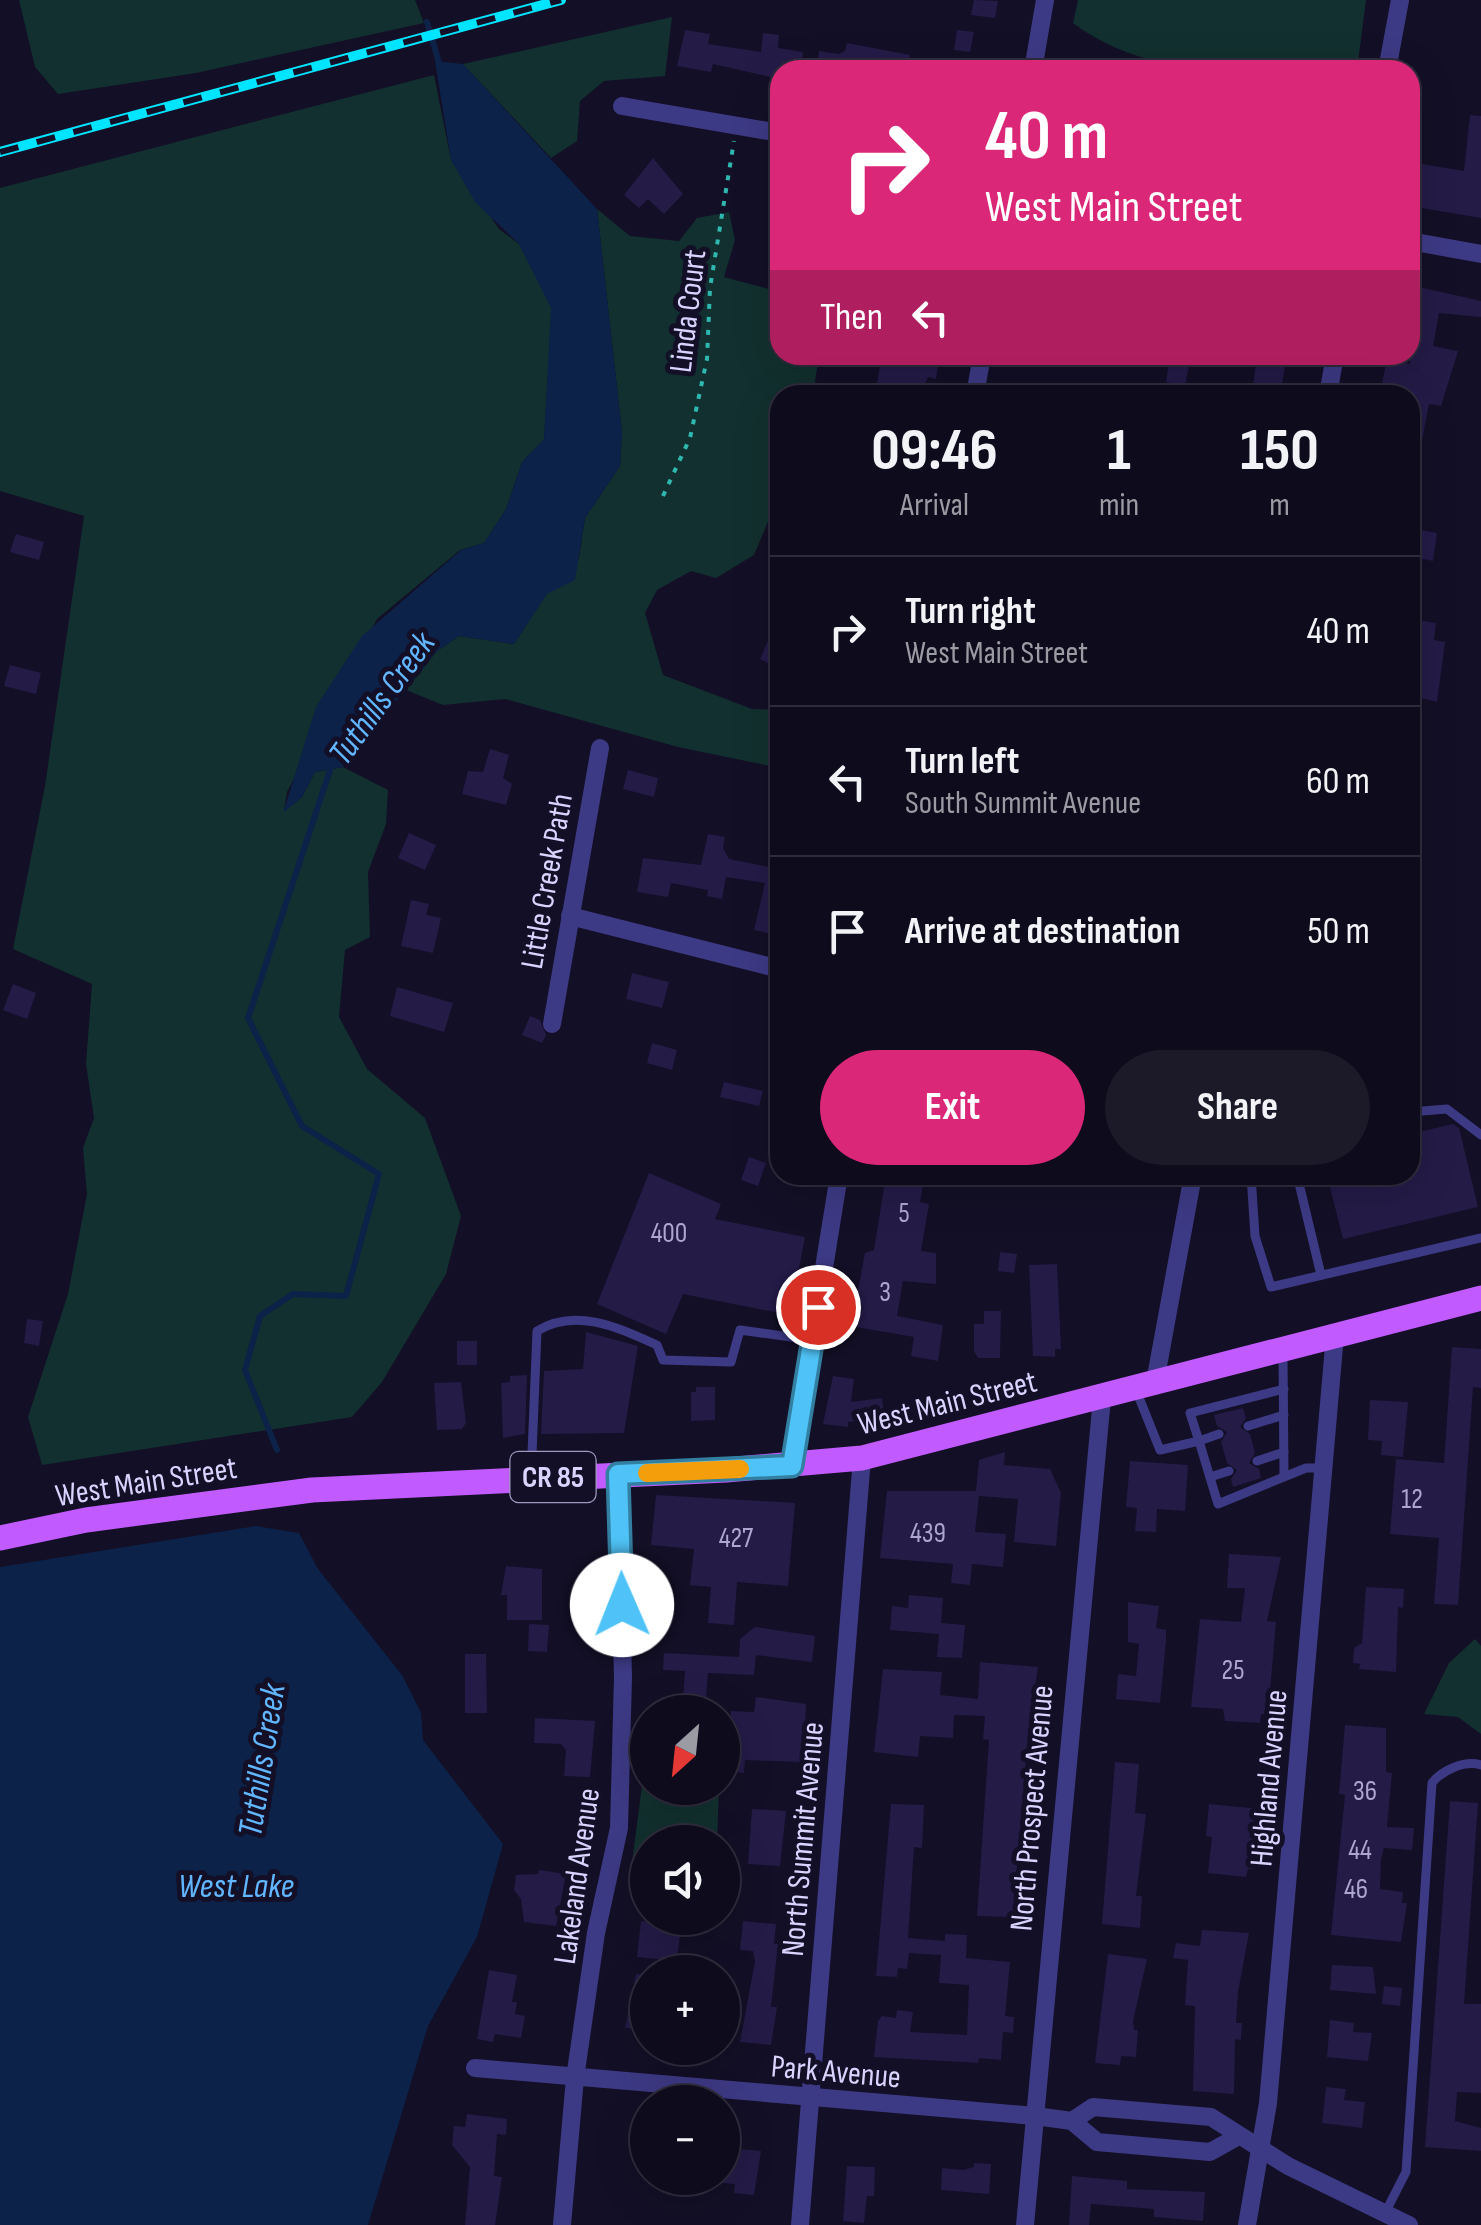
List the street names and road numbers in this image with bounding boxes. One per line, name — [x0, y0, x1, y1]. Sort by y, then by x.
street label: Linda Court — [662, 248, 715, 375]
street label: Little Creek Path — [513, 791, 582, 972]
street label: West Main Street — [854, 1362, 1041, 1445]
street label: West Main Street — [53, 1449, 240, 1516]
road number: CR 85 — [510, 1452, 596, 1502]
street label: North Prospect Avenue — [1002, 1684, 1063, 1933]
street label: Highland Avenue — [1242, 1688, 1297, 1868]
street label: North Summit Avenue — [774, 1720, 833, 1958]
street label: Lakeland Avenue — [546, 1786, 609, 1967]
street label: Park Avenue — [769, 2047, 902, 2098]

